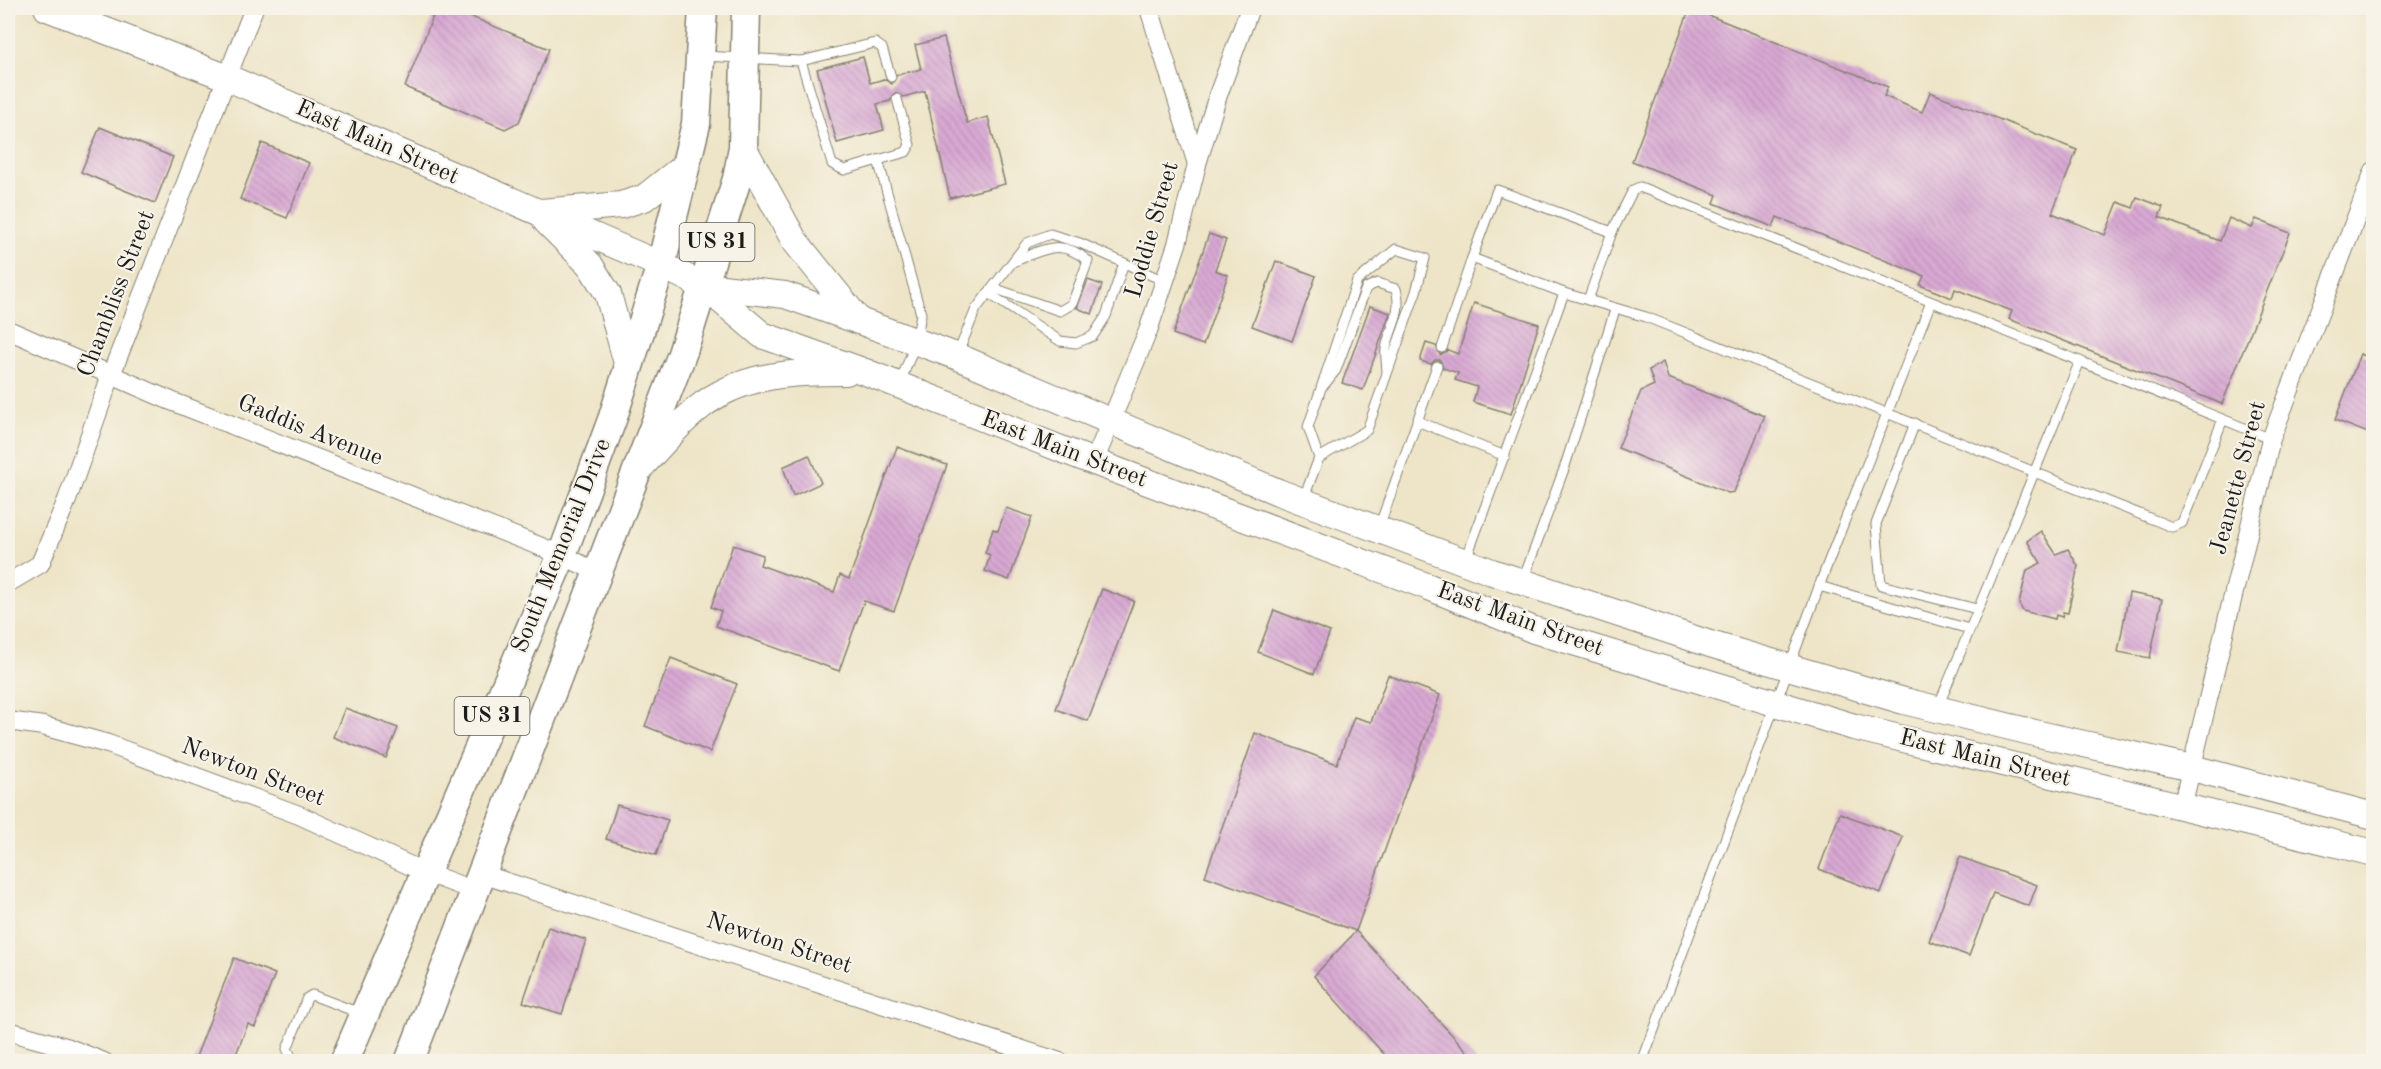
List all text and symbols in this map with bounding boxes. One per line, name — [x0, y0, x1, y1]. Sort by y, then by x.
street label: East Main Street — [292, 96, 462, 190]
street label: Loddie Street — [1122, 159, 1184, 301]
street label: Chambliss Street — [74, 207, 160, 381]
road number: US 31 — [680, 223, 754, 261]
street label: Gaddis Avenue — [234, 391, 386, 471]
street label: Jeanette Street — [2207, 399, 2271, 557]
street label: East Main Street — [978, 407, 1150, 493]
street label: South Memorial Drive — [508, 435, 616, 657]
street label: East Main Street — [1433, 579, 1607, 661]
road number: US 31 — [454, 697, 530, 735]
street label: East Main Street — [1897, 726, 2073, 792]
street label: Newton Street — [178, 735, 328, 811]
street label: Newton Street — [703, 909, 855, 979]

